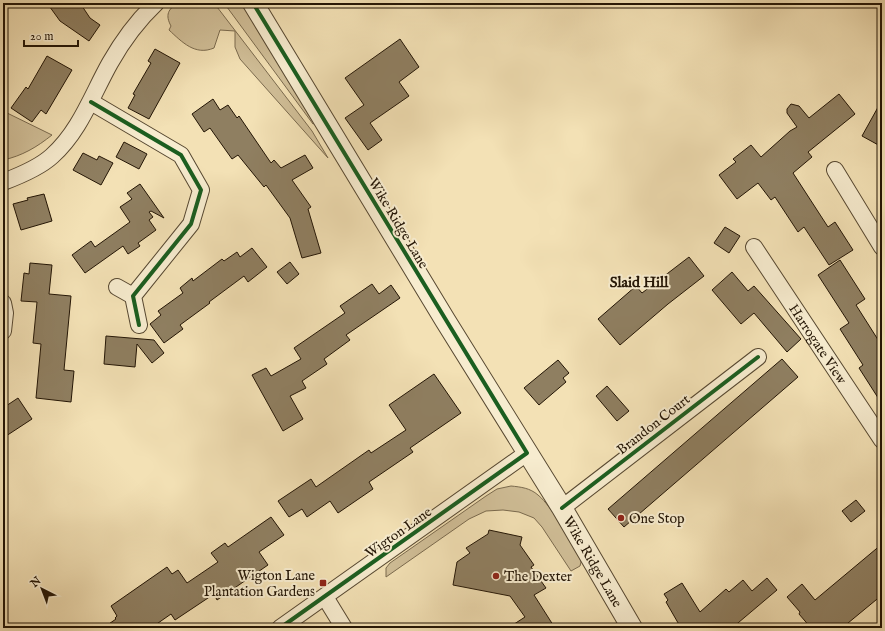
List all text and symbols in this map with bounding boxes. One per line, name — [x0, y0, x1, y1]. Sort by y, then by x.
scale bar — [24, 22, 78, 48]
text: 20 m — [30, 29, 53, 44]
street label: Wike Ridge Lane — [364, 175, 433, 273]
district label: Slaid Hill — [610, 273, 669, 292]
street label: Harrogate View — [784, 301, 851, 388]
street label: Brandon Court — [613, 390, 694, 459]
street label: Wigton Lane — [362, 503, 436, 562]
place label: One Stop — [629, 510, 685, 528]
street label: Wike Ridge Lane — [559, 513, 626, 611]
marker: One Stop — [616, 513, 626, 523]
place label: Wigton Lane Plantation Gardens — [204, 567, 316, 601]
place label: The Dexter — [504, 568, 572, 586]
north arrow — [22, 569, 62, 609]
marker: The Dexter — [491, 571, 501, 581]
text: N — [27, 574, 45, 591]
marker: Wigton Lane Plantation Gardens — [318, 578, 328, 588]

